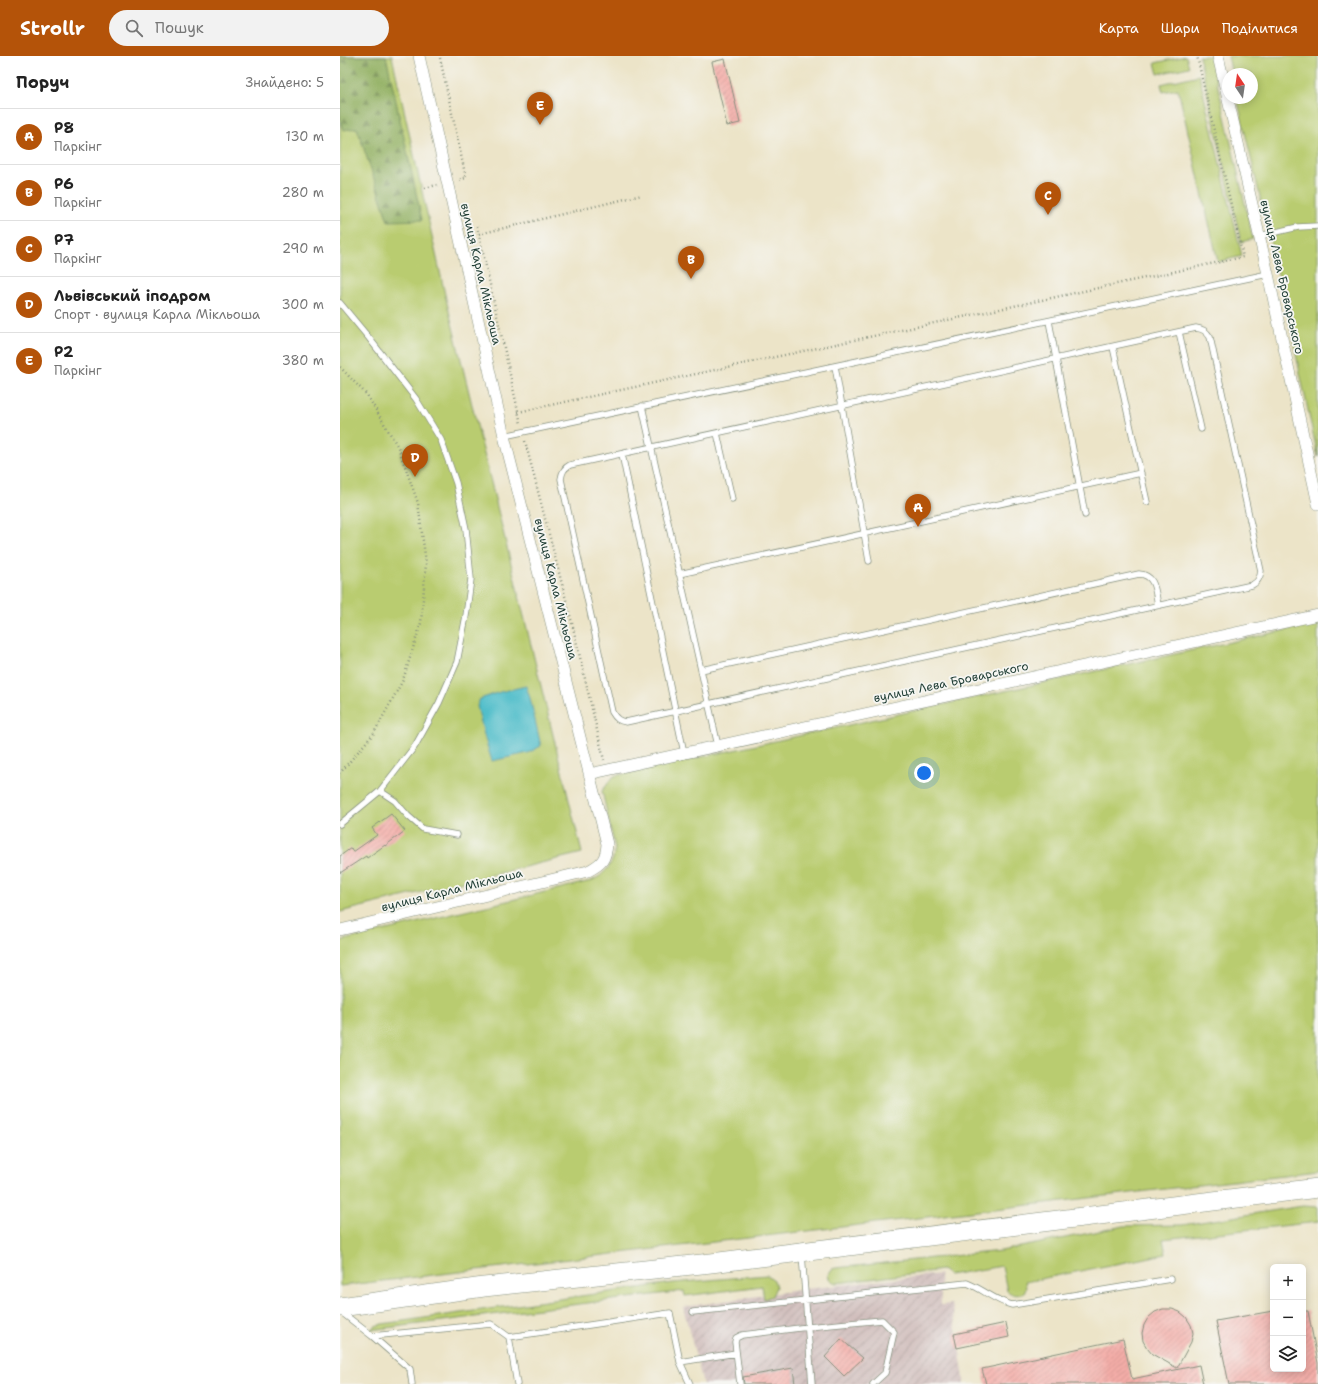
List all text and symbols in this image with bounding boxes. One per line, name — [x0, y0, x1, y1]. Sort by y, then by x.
search box — [109, 10, 389, 46]
text: Strollr — [20, 16, 85, 41]
icon: search — [123, 17, 145, 39]
text: Пошук — [155, 18, 204, 38]
text: Карта — [1099, 19, 1139, 37]
text: Шари — [1161, 19, 1200, 37]
text: Поділитися — [1222, 19, 1298, 37]
north arrow — [1222, 68, 1258, 104]
text: Поруч — [16, 71, 69, 93]
text: Знайдено: 5 — [245, 74, 324, 91]
pin: E — [527, 92, 553, 125]
text: P8 — [54, 118, 74, 138]
text: A — [24, 128, 34, 145]
text: 130 m — [286, 128, 324, 145]
text: Паркінг — [54, 138, 102, 155]
text: P6 — [54, 174, 74, 194]
pin: C — [1035, 182, 1061, 215]
text: B — [25, 184, 33, 201]
text: 280 m — [282, 184, 324, 201]
text: Паркінг — [54, 194, 102, 211]
street label: вулиця Лева Броварського — [1256, 198, 1308, 356]
street label: вулиця Карла Мікльоша — [457, 202, 505, 347]
text: P7 — [54, 230, 74, 250]
text: C — [25, 240, 33, 257]
text: 290 m — [282, 240, 324, 257]
pin: B — [678, 246, 704, 279]
text: Паркінг — [54, 250, 102, 267]
text: Львівський іподром — [54, 286, 211, 306]
text: D — [24, 296, 34, 313]
text: 300 m — [281, 296, 324, 313]
text: Спорт · вулиця Карла Мікльоша — [54, 306, 260, 323]
text: P2 — [54, 342, 73, 362]
text: E — [25, 352, 33, 369]
text: 380 m — [282, 352, 324, 369]
text: Паркінг — [54, 362, 102, 379]
pin: D — [402, 444, 428, 477]
pin: A — [905, 494, 931, 527]
street label: вулиця Карла Мікльоша — [531, 517, 581, 662]
street label: вулиця Лева Броварського — [872, 658, 1030, 706]
your location — [914, 763, 934, 783]
street label: вулиця Карла Мікльоша — [380, 865, 525, 915]
map controls — [1270, 1264, 1306, 1372]
button: + — [1270, 1264, 1306, 1300]
button: − — [1270, 1300, 1306, 1336]
button: layers — [1270, 1336, 1306, 1372]

